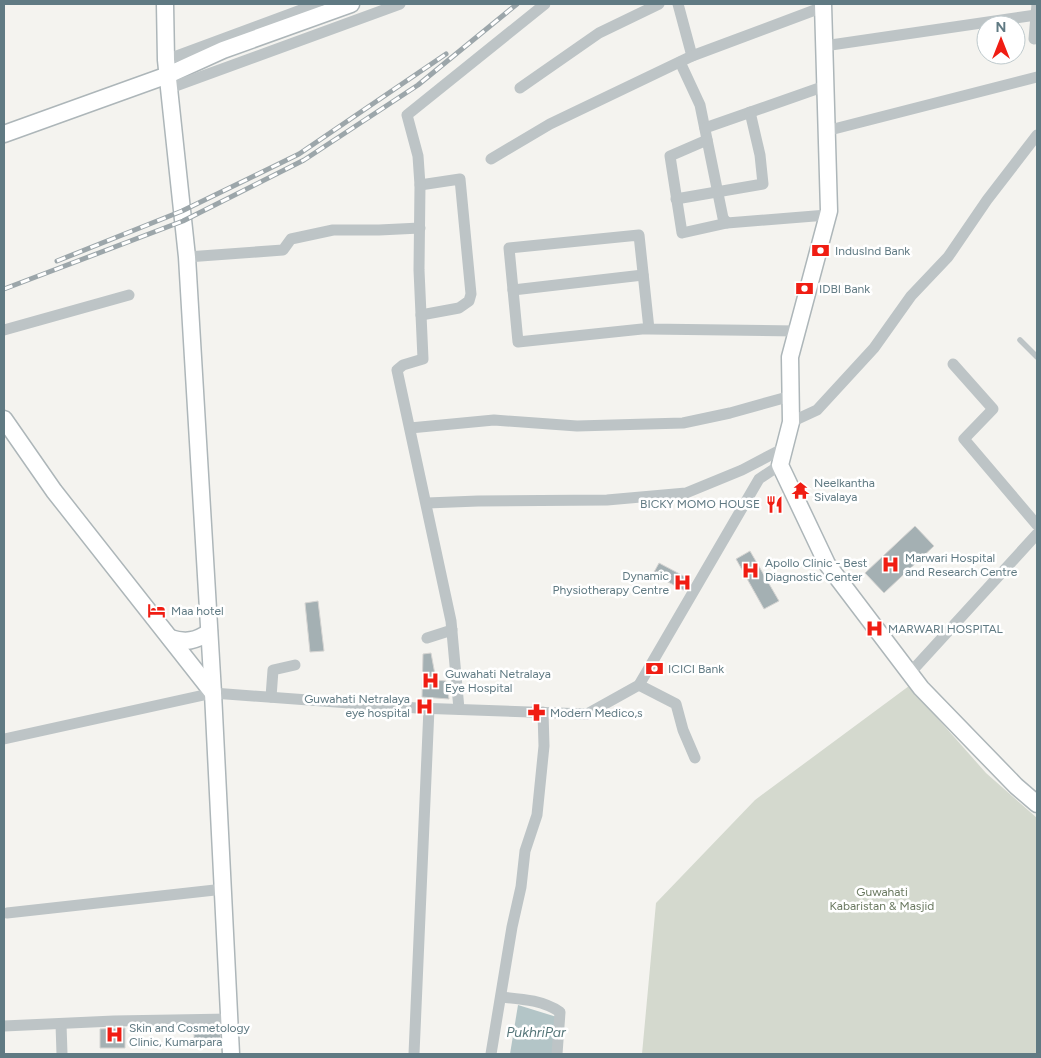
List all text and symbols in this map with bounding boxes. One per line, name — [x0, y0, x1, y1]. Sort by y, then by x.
north arrow — [976, 15, 1026, 65]
text: N — [996, 19, 1006, 36]
bank icon: IndusInd Bank — [811, 241, 831, 261]
place label: IndusInd Bank — [835, 244, 910, 258]
bank icon: IDBI Bank — [795, 279, 815, 299]
place label: IDBI Bank — [819, 282, 870, 296]
place label: Neelkantha Sivalaya — [814, 476, 875, 504]
temple icon: Neelkantha Sivalaya — [790, 480, 810, 500]
restaurant icon: BICKY MOMO HOUSE — [764, 494, 784, 514]
place label: BICKY MOMO HOUSE — [640, 497, 760, 511]
place label: Marwari Hospital and Research Centre — [905, 551, 1018, 579]
hospital icon: Marwari Hospital and Research Centre — [881, 555, 901, 575]
place label: Apollo Clinic - Best Diagnostic Center — [765, 556, 868, 584]
hospital icon: Apollo Clinic - Best Diagnostic Center — [741, 560, 761, 580]
place label: Dynamic Physiotherapy Centre — [553, 569, 670, 597]
hospital icon: Dynamic Physiotherapy Centre — [673, 573, 693, 593]
hotel icon: Maa hotel — [147, 601, 167, 621]
place label: Maa hotel — [171, 604, 224, 618]
hospital icon: MARWARI HOSPITAL — [864, 619, 884, 639]
place label: MARWARI HOSPITAL — [888, 622, 1004, 636]
bank icon: ICICI Bank — [644, 659, 664, 679]
place label: ICICI Bank — [668, 662, 724, 676]
place label: Guwahati Netralaya Eye Hospital — [445, 667, 551, 695]
hospital icon: Guwahati Netralaya Eye Hospital — [421, 671, 441, 691]
place label: Guwahati Netralaya eye hospital — [304, 692, 410, 720]
hospital icon: Guwahati Netralaya eye hospital — [414, 696, 434, 716]
pharmacy icon: Modern Medico,s — [526, 703, 546, 723]
place label: Modern Medico,s — [550, 706, 643, 720]
park label: Guwahati Kabaristan & Masjid — [830, 885, 934, 913]
place label: Skin and Cosmetology Clinic, Kumarpara — [129, 1021, 251, 1049]
water label: PukhriPar — [506, 1024, 567, 1041]
hospital icon: Skin and Cosmetology Clinic, Kumarpara — [105, 1025, 125, 1045]

